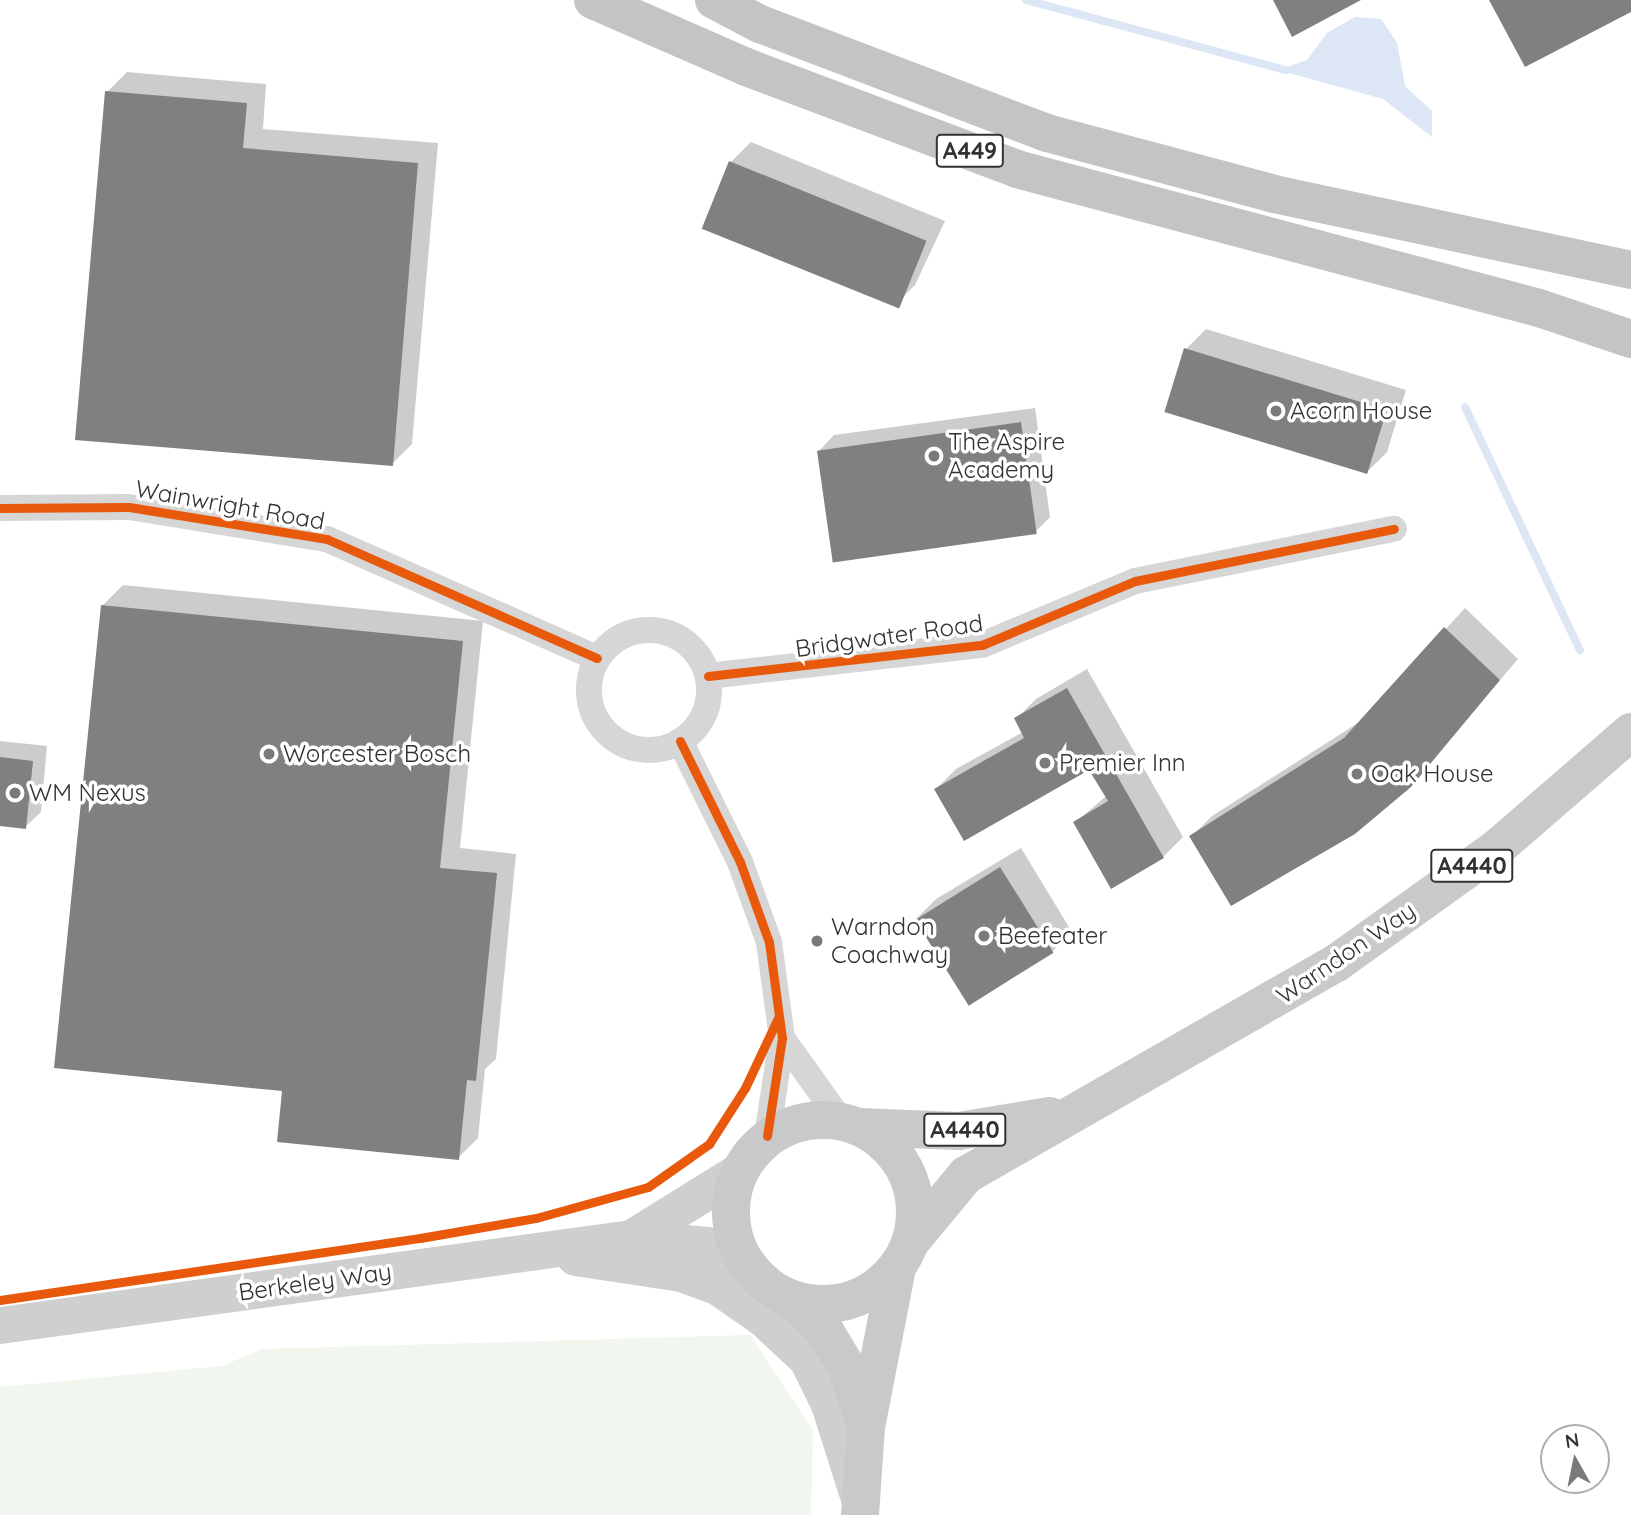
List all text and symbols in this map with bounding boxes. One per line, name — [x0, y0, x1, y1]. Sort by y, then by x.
road number: A449 — [935, 132, 1005, 170]
place label: Acorn House — [1290, 397, 1432, 425]
marker: Acorn House — [1268, 403, 1284, 419]
place label: The Aspire Academy — [948, 428, 1065, 484]
marker: The Aspire Academy — [926, 448, 942, 464]
street label: Wainwright Road — [133, 474, 327, 536]
street label: Bridgwater Road — [793, 609, 985, 663]
place label: Worcester Bosch — [283, 740, 471, 768]
marker: Worcester Bosch — [261, 746, 277, 762]
place label: Premier Inn — [1059, 749, 1186, 777]
marker: Premier Inn — [1037, 755, 1053, 771]
place label: Oak House — [1371, 760, 1494, 788]
marker: Oak House — [1349, 766, 1365, 782]
place label: WM Nexus — [29, 779, 146, 807]
marker: WM Nexus — [7, 785, 23, 801]
road number: A4440 — [1430, 846, 1514, 886]
street label: Warndon Way — [1271, 896, 1421, 1010]
place label: Warndon Coachway — [831, 913, 948, 969]
place label: Beefeater — [998, 922, 1107, 950]
marker: Beefeater — [976, 928, 992, 944]
marker: Warndon Coachway — [809, 933, 825, 949]
road number: A4440 — [923, 1110, 1007, 1149]
street label: Berkeley Way — [237, 1257, 393, 1307]
north arrow — [1540, 1424, 1610, 1494]
text: N — [1563, 1427, 1581, 1453]

